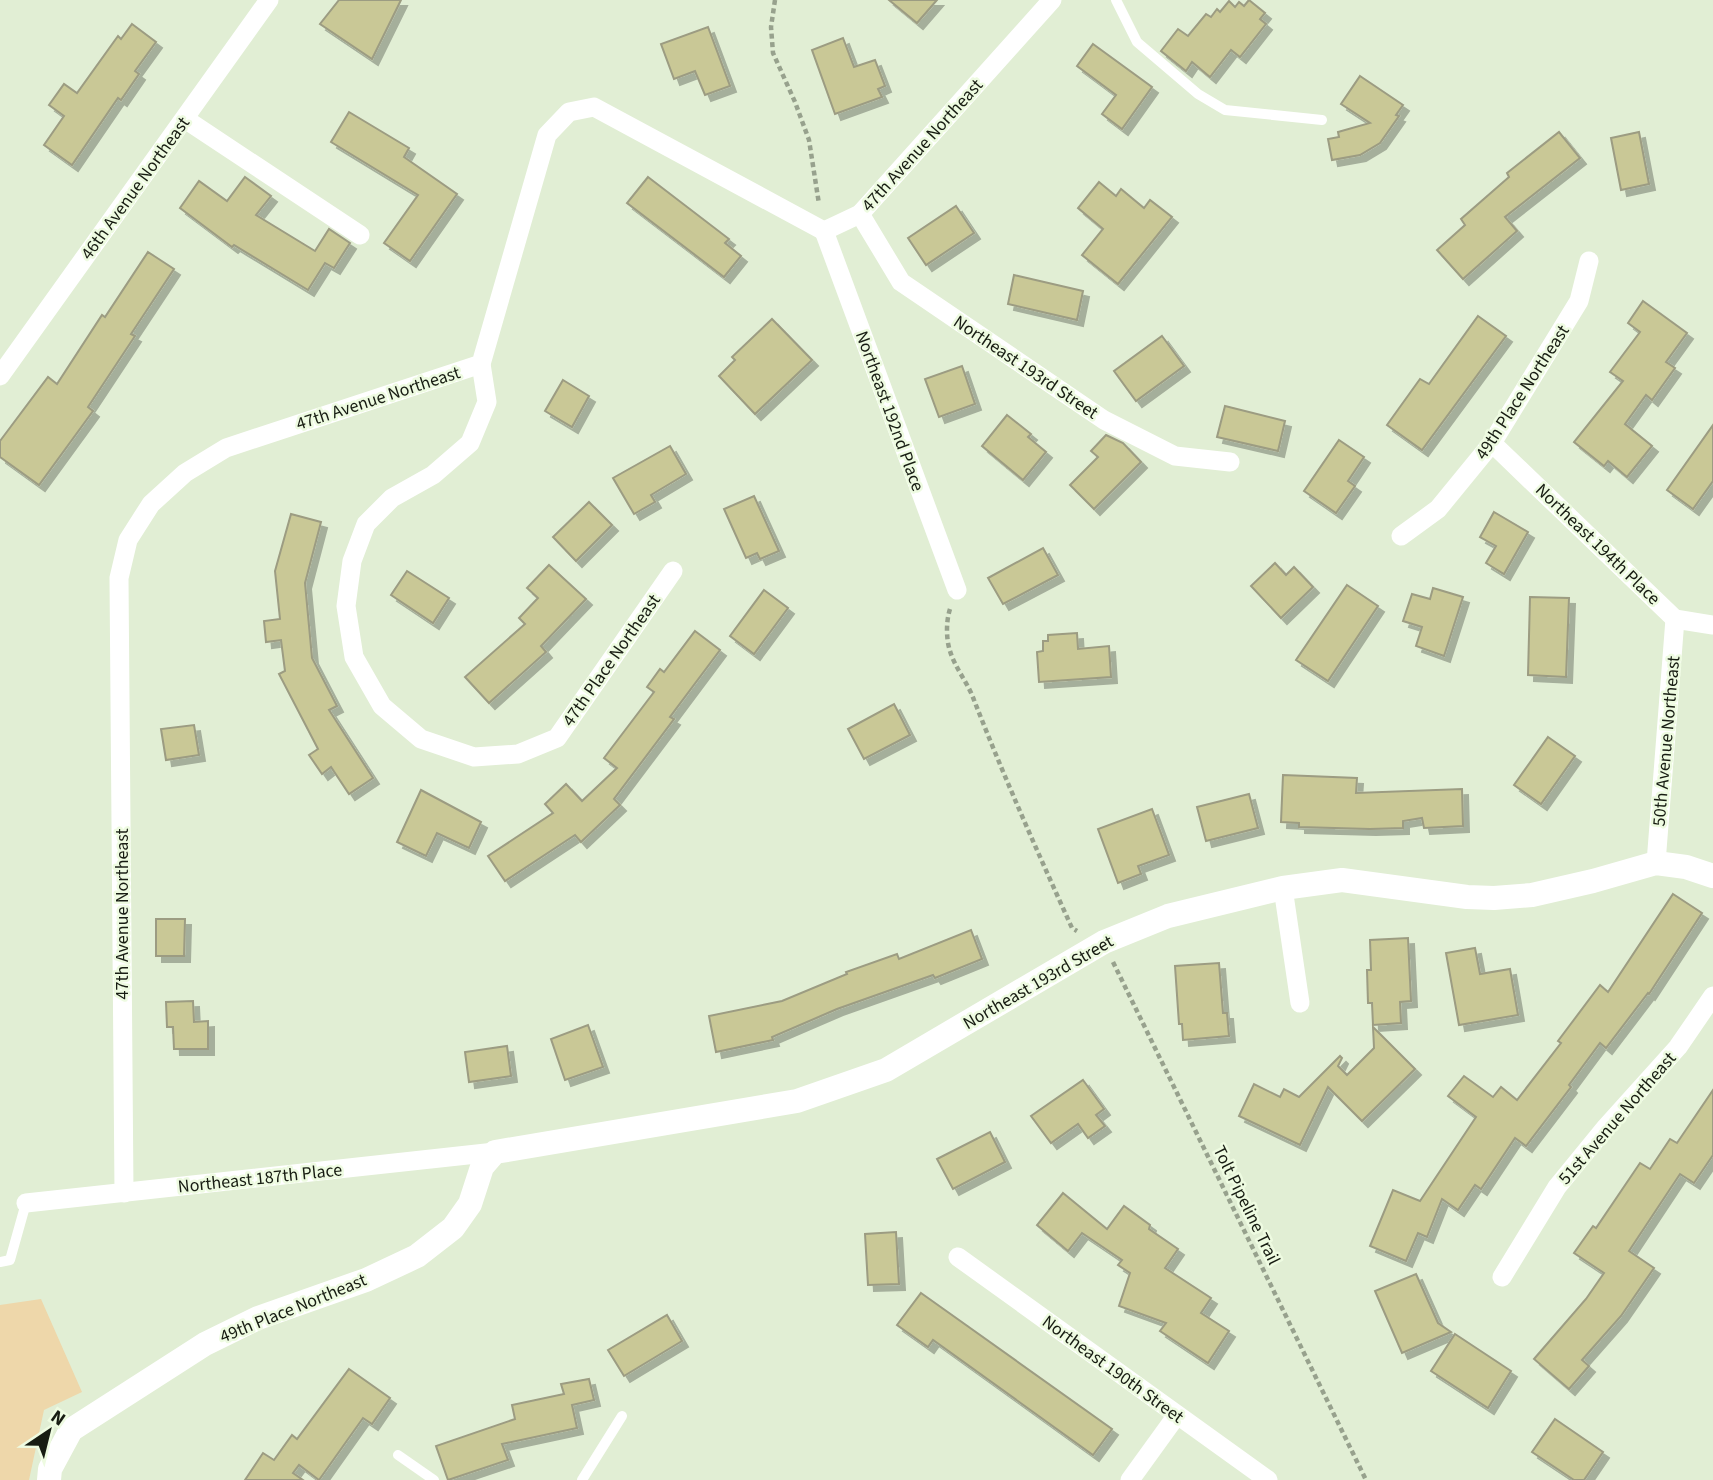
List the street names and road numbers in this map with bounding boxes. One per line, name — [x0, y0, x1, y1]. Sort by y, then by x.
street label: 47th Avenue Northeast — [856, 73, 989, 217]
street label: 46th Avenue Northeast — [75, 112, 196, 265]
street label: Northeast 193rd Street — [948, 310, 1103, 425]
street label: 49th Place Northeast — [1469, 320, 1575, 465]
street label: Northeast 192nd Place — [849, 327, 930, 495]
street label: 47th Avenue Northeast — [293, 360, 463, 437]
street label: Northeast 194th Place — [1530, 478, 1666, 611]
street label: 47th Place Northeast — [556, 589, 666, 731]
street label: 50th Avenue Northeast — [1647, 655, 1686, 827]
street label: 47th Avenue Northeast — [110, 829, 135, 999]
street label: Northeast 193rd Street — [959, 929, 1118, 1036]
street label: 51st Avenue Northeast — [1553, 1047, 1682, 1190]
street label: Tolt Pipeline Trail — [1207, 1141, 1286, 1269]
street label: Northeast 187th Place — [177, 1157, 344, 1200]
street label: 49th Place Northeast — [216, 1268, 370, 1349]
street label: Northeast 190th Street — [1037, 1309, 1189, 1429]

